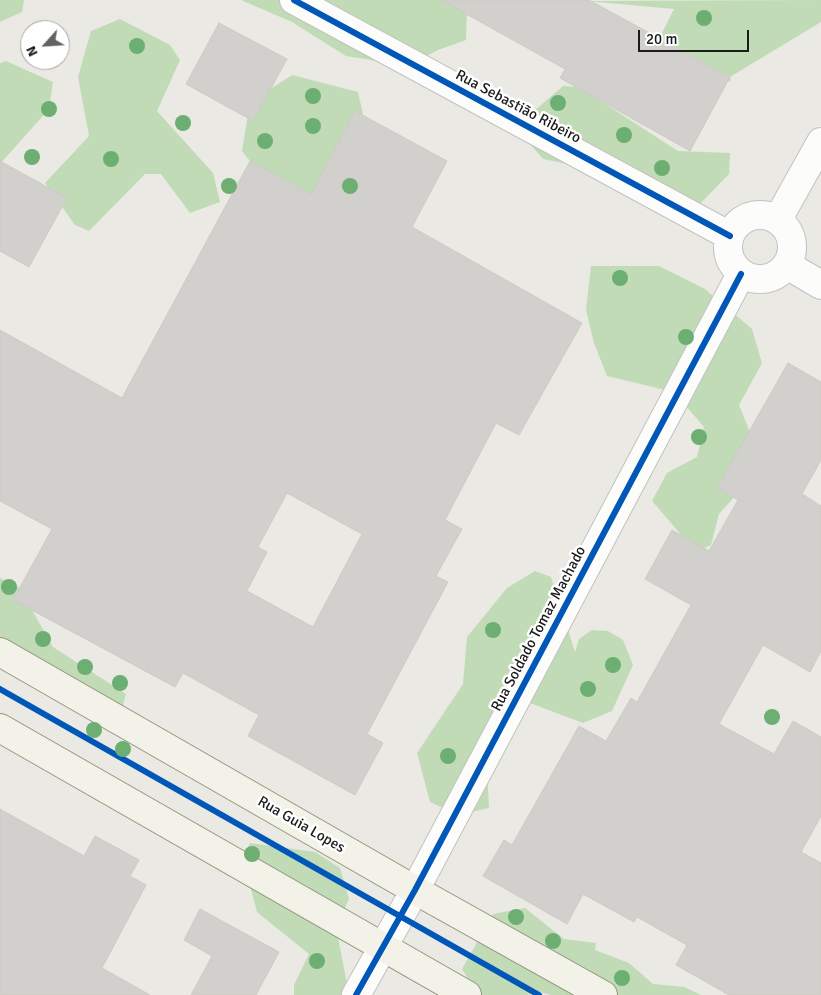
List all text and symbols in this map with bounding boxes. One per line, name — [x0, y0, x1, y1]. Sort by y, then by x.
north arrow — [20, 20, 70, 70]
scale bar — [641, 20, 752, 52]
text: 20 m — [646, 30, 677, 48]
text: N — [22, 43, 42, 59]
street label: Rua Sebastião Ribeiro — [452, 66, 584, 148]
street label: Rua Soldado Tomaz Machado — [488, 543, 590, 715]
street label: Rua Guia Lopes — [254, 793, 348, 857]

